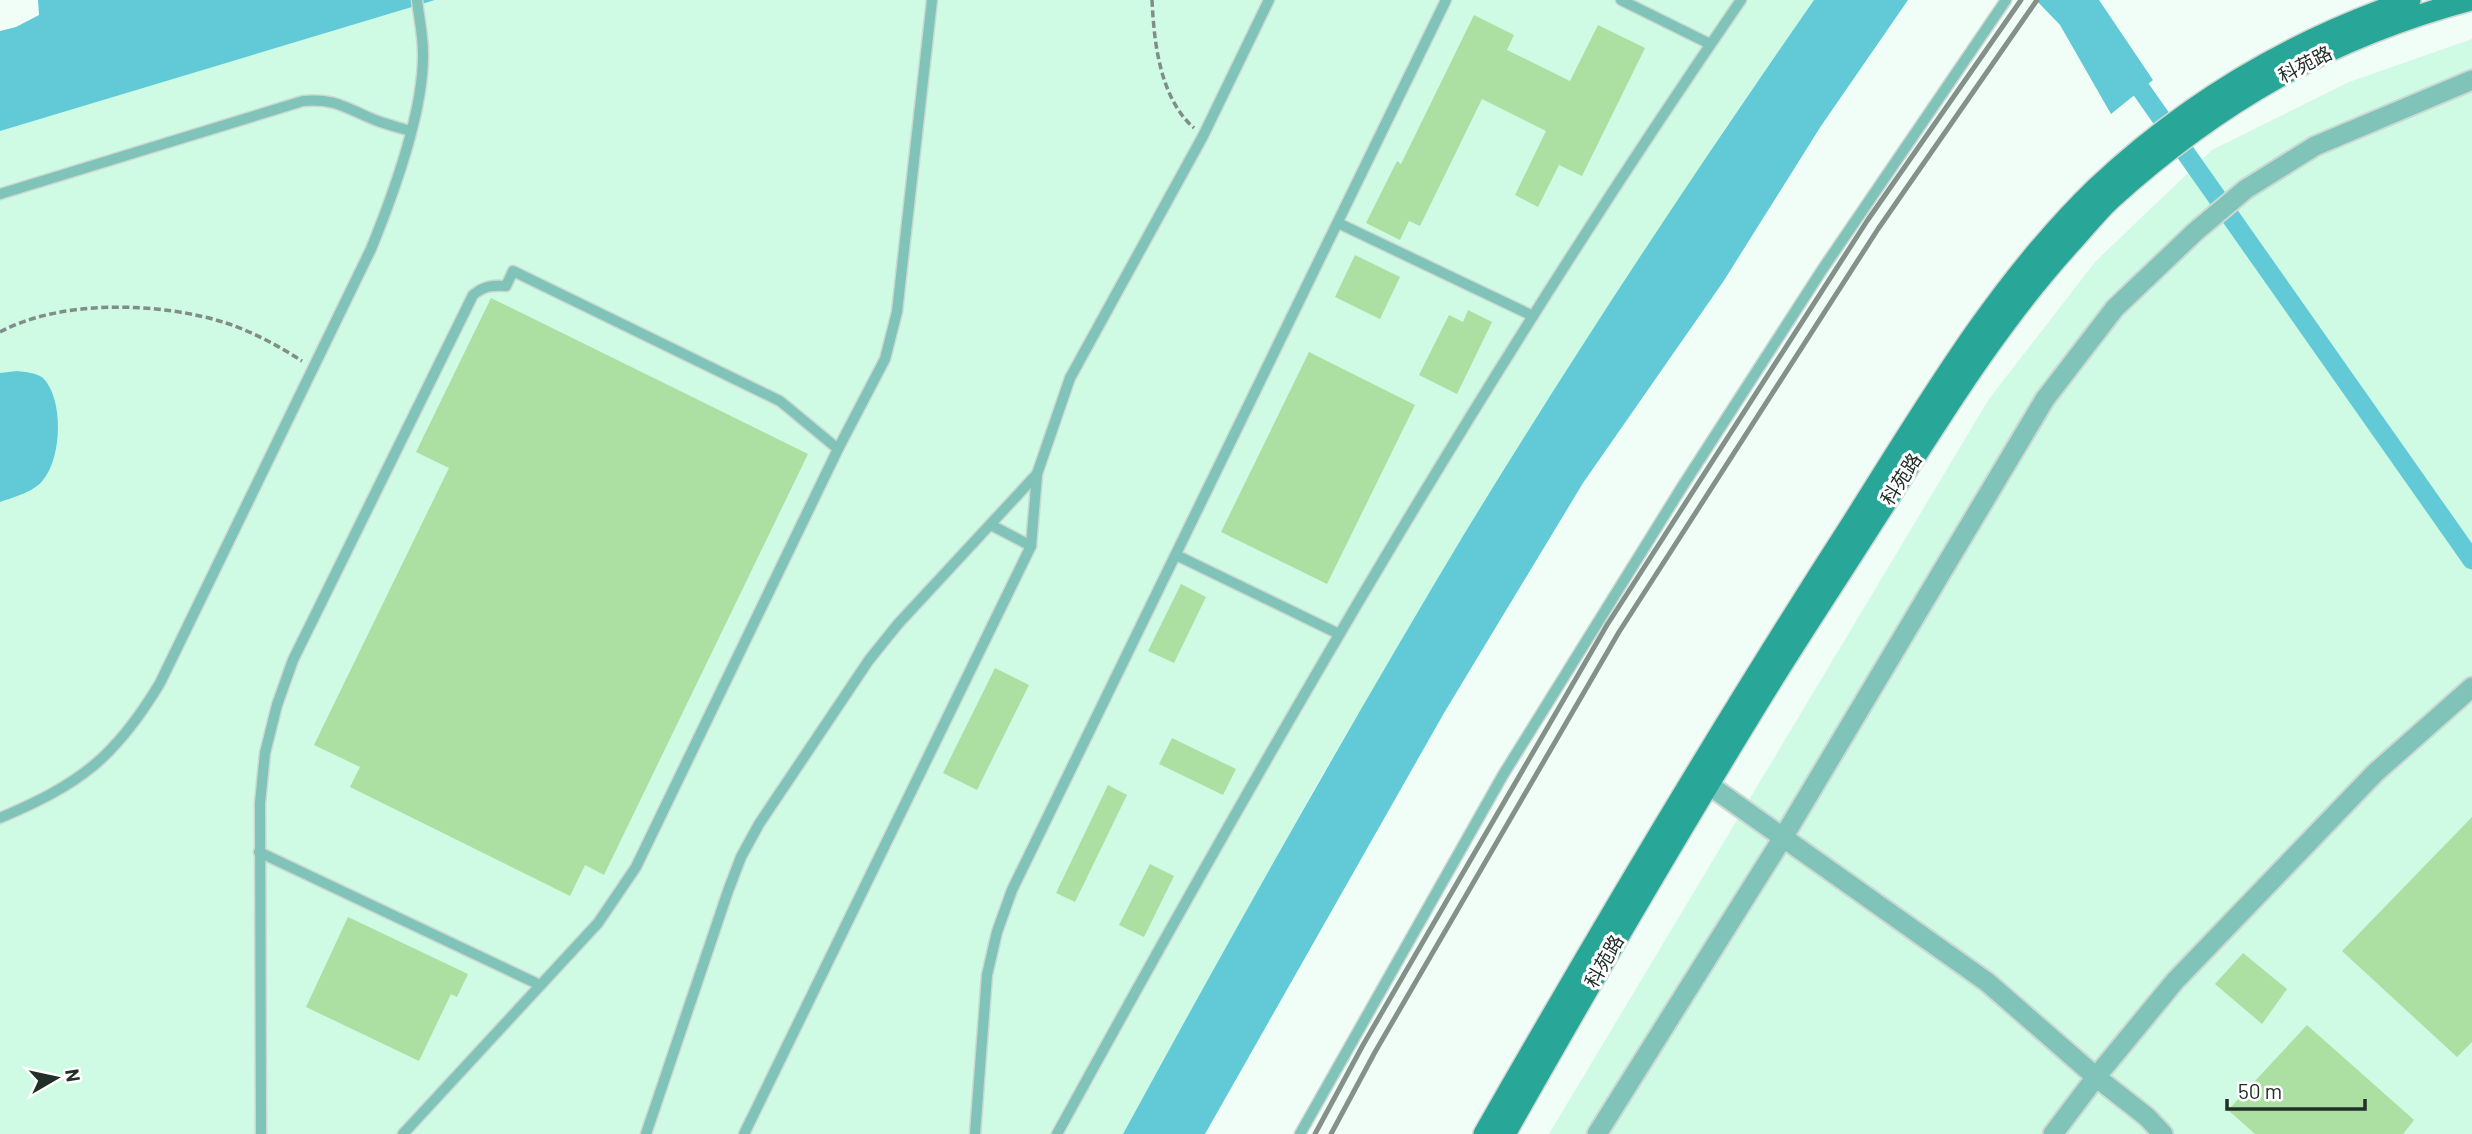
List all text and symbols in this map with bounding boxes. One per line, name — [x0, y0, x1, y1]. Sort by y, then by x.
street label: 科苑路 — [2274, 40, 2335, 87]
street label: 科苑路 — [1875, 449, 1926, 509]
street label: 科苑路 — [1579, 930, 1628, 991]
north arrow — [21, 1043, 91, 1113]
text: N — [61, 1067, 86, 1083]
scale bar — [2227, 1068, 2365, 1112]
text: 50 m — [2238, 1078, 2282, 1103]

